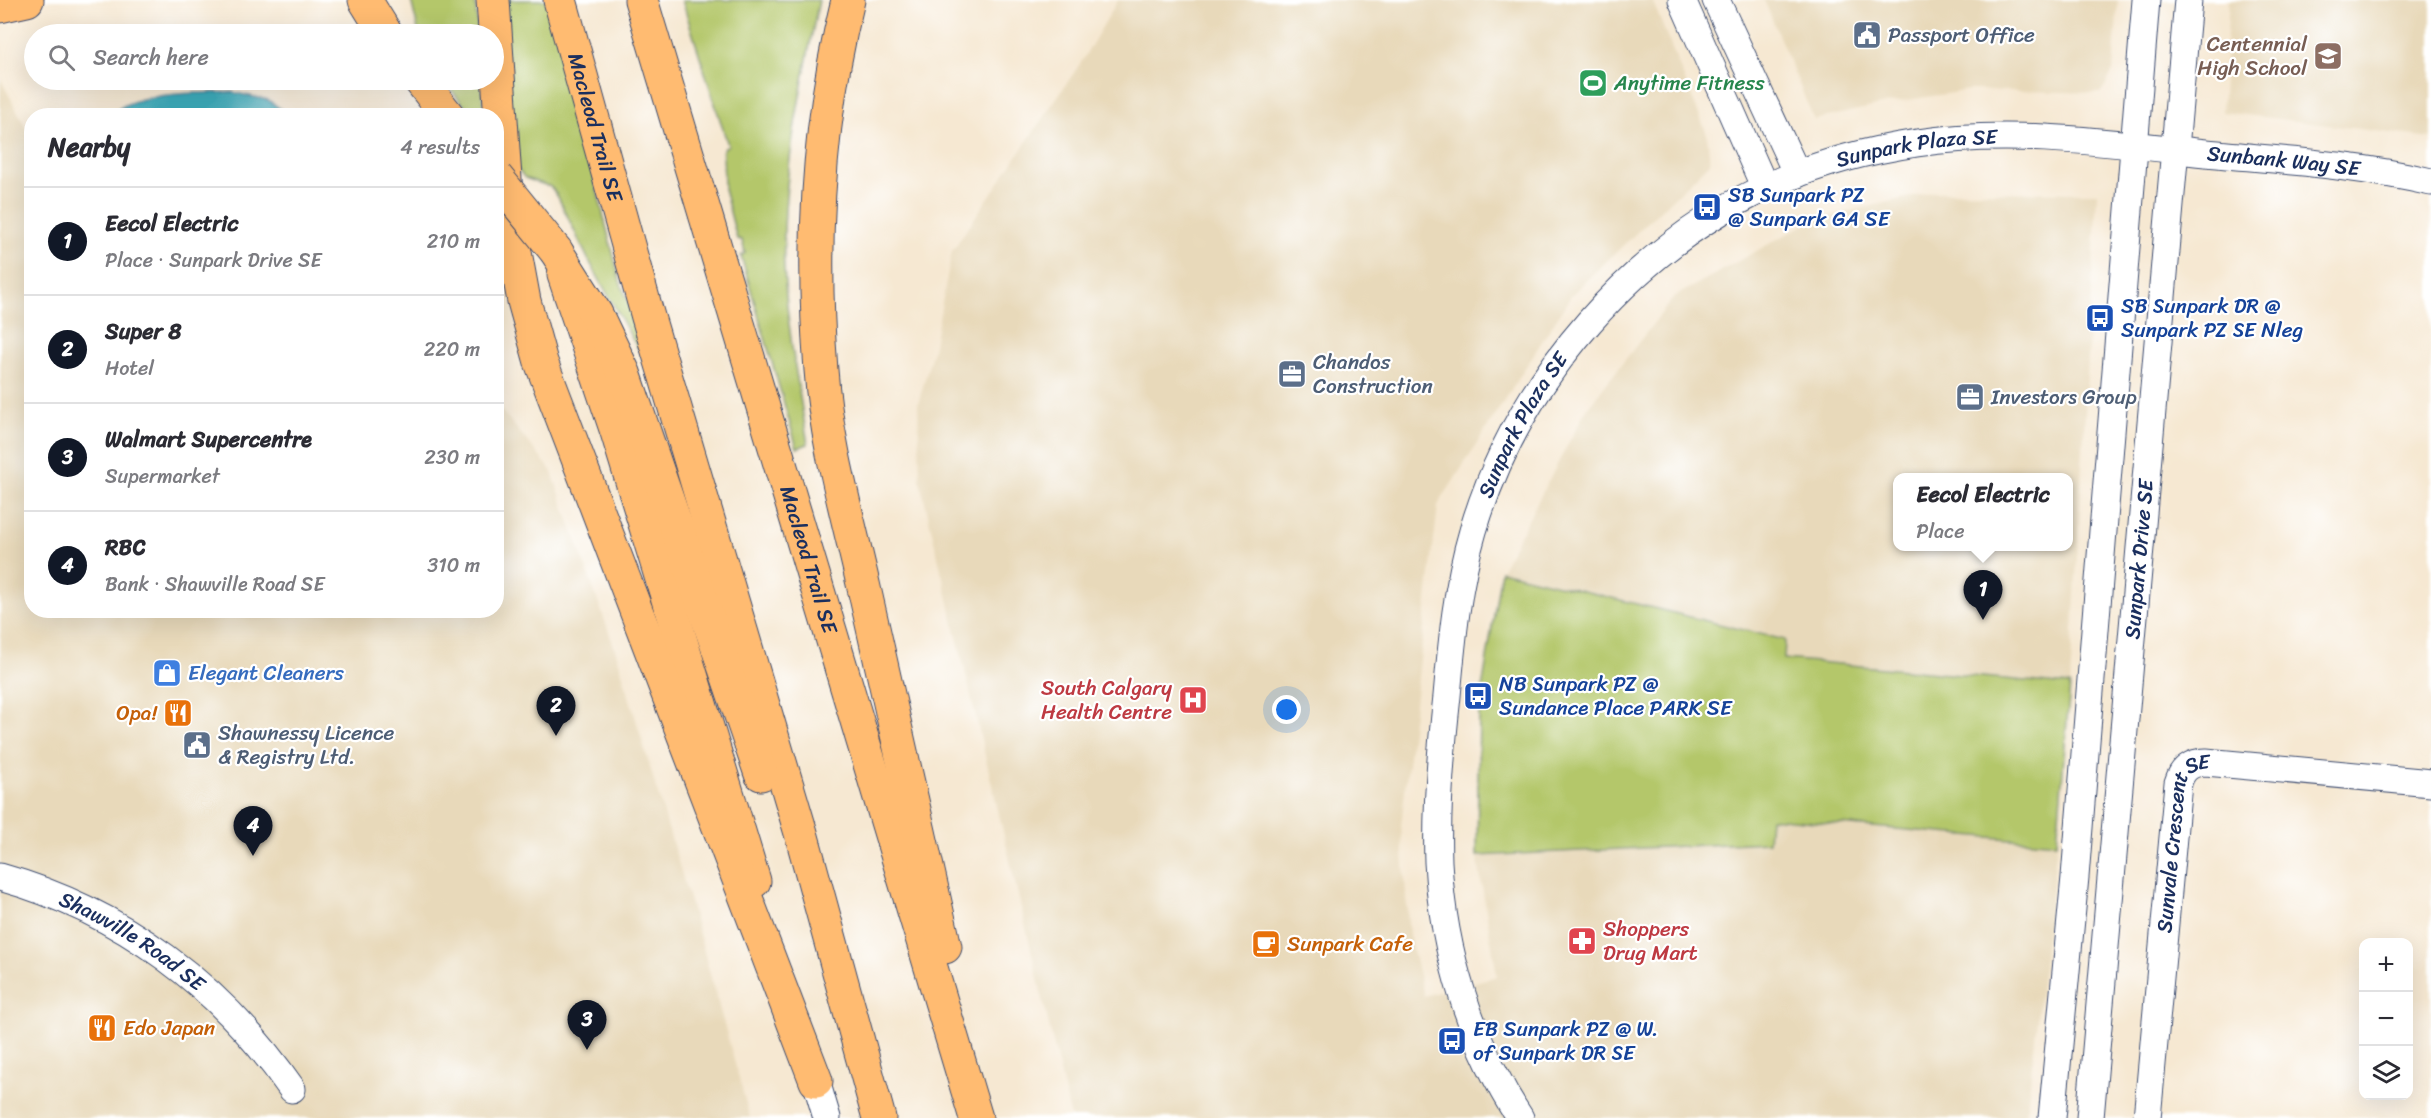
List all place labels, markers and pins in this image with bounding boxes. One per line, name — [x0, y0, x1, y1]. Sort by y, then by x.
place label: Passport Office — [1888, 16, 2035, 54]
public building icon: Passport Office — [1851, 19, 1883, 51]
place label: Centennial High School — [2197, 25, 2308, 87]
school or university icon: Centennial High School — [2312, 40, 2344, 72]
place label: Anytime Fitness — [1613, 64, 1765, 102]
sports icon: Anytime Fitness — [1577, 67, 1609, 99]
place label: SB Sunpark PZ @ Sunpark GA SE — [1728, 176, 1891, 238]
bus stop icon: SB Sunpark PZ @ Sunpark GA SE — [1691, 191, 1723, 223]
place label: SB Sunpark DR @ Sunpark PZ SE Nleg — [2121, 287, 2304, 349]
bus stop icon: SB Sunpark DR @ Sunpark PZ SE Nleg — [2084, 302, 2116, 334]
place label: Chandos Construction — [1313, 343, 1433, 405]
office icon: Chandos Construction — [1276, 358, 1308, 390]
place label: Investors Group — [1990, 378, 2137, 416]
office icon: Investors Group — [1954, 381, 1986, 413]
pin: 1 — [1964, 570, 2002, 620]
place label: Elegant Cleaners — [188, 654, 344, 692]
shop icon: Elegant Cleaners — [151, 657, 183, 689]
place label: NB Sunpark PZ @ Sundance Place PARK SE — [1499, 665, 1733, 727]
place label: South Calgary Health Centre — [1041, 669, 1172, 731]
bus stop icon: NB Sunpark PZ @ Sundance Place PARK SE — [1462, 680, 1494, 712]
hospital icon: South Calgary Health Centre — [1177, 684, 1209, 716]
pin: 2 — [536, 686, 576, 736]
place label: Opa! — [116, 694, 158, 732]
restaurant icon: Opa! — [162, 697, 194, 729]
place label: Shawnessy Licence & Registry Ltd. — [218, 714, 395, 776]
public building icon: Shawnessy Licence & Registry Ltd. — [181, 729, 213, 761]
pin: 4 — [234, 806, 272, 856]
place label: Shoppers Drug Mart — [1603, 910, 1698, 972]
place label: Sunpark Cafe — [1287, 925, 1413, 963]
pharmacy icon: Shoppers Drug Mart — [1566, 925, 1598, 957]
cafe icon: Sunpark Cafe — [1250, 928, 1282, 960]
pin: 3 — [568, 1000, 606, 1050]
place label: Edo Japan — [123, 1009, 215, 1047]
place label: EB Sunpark PZ @ W. of Sunpark DR SE — [1473, 1010, 1658, 1072]
restaurant icon: Edo Japan — [86, 1012, 118, 1044]
bus stop icon: EB Sunpark PZ @ W. of Sunpark DR SE — [1436, 1025, 1468, 1057]

